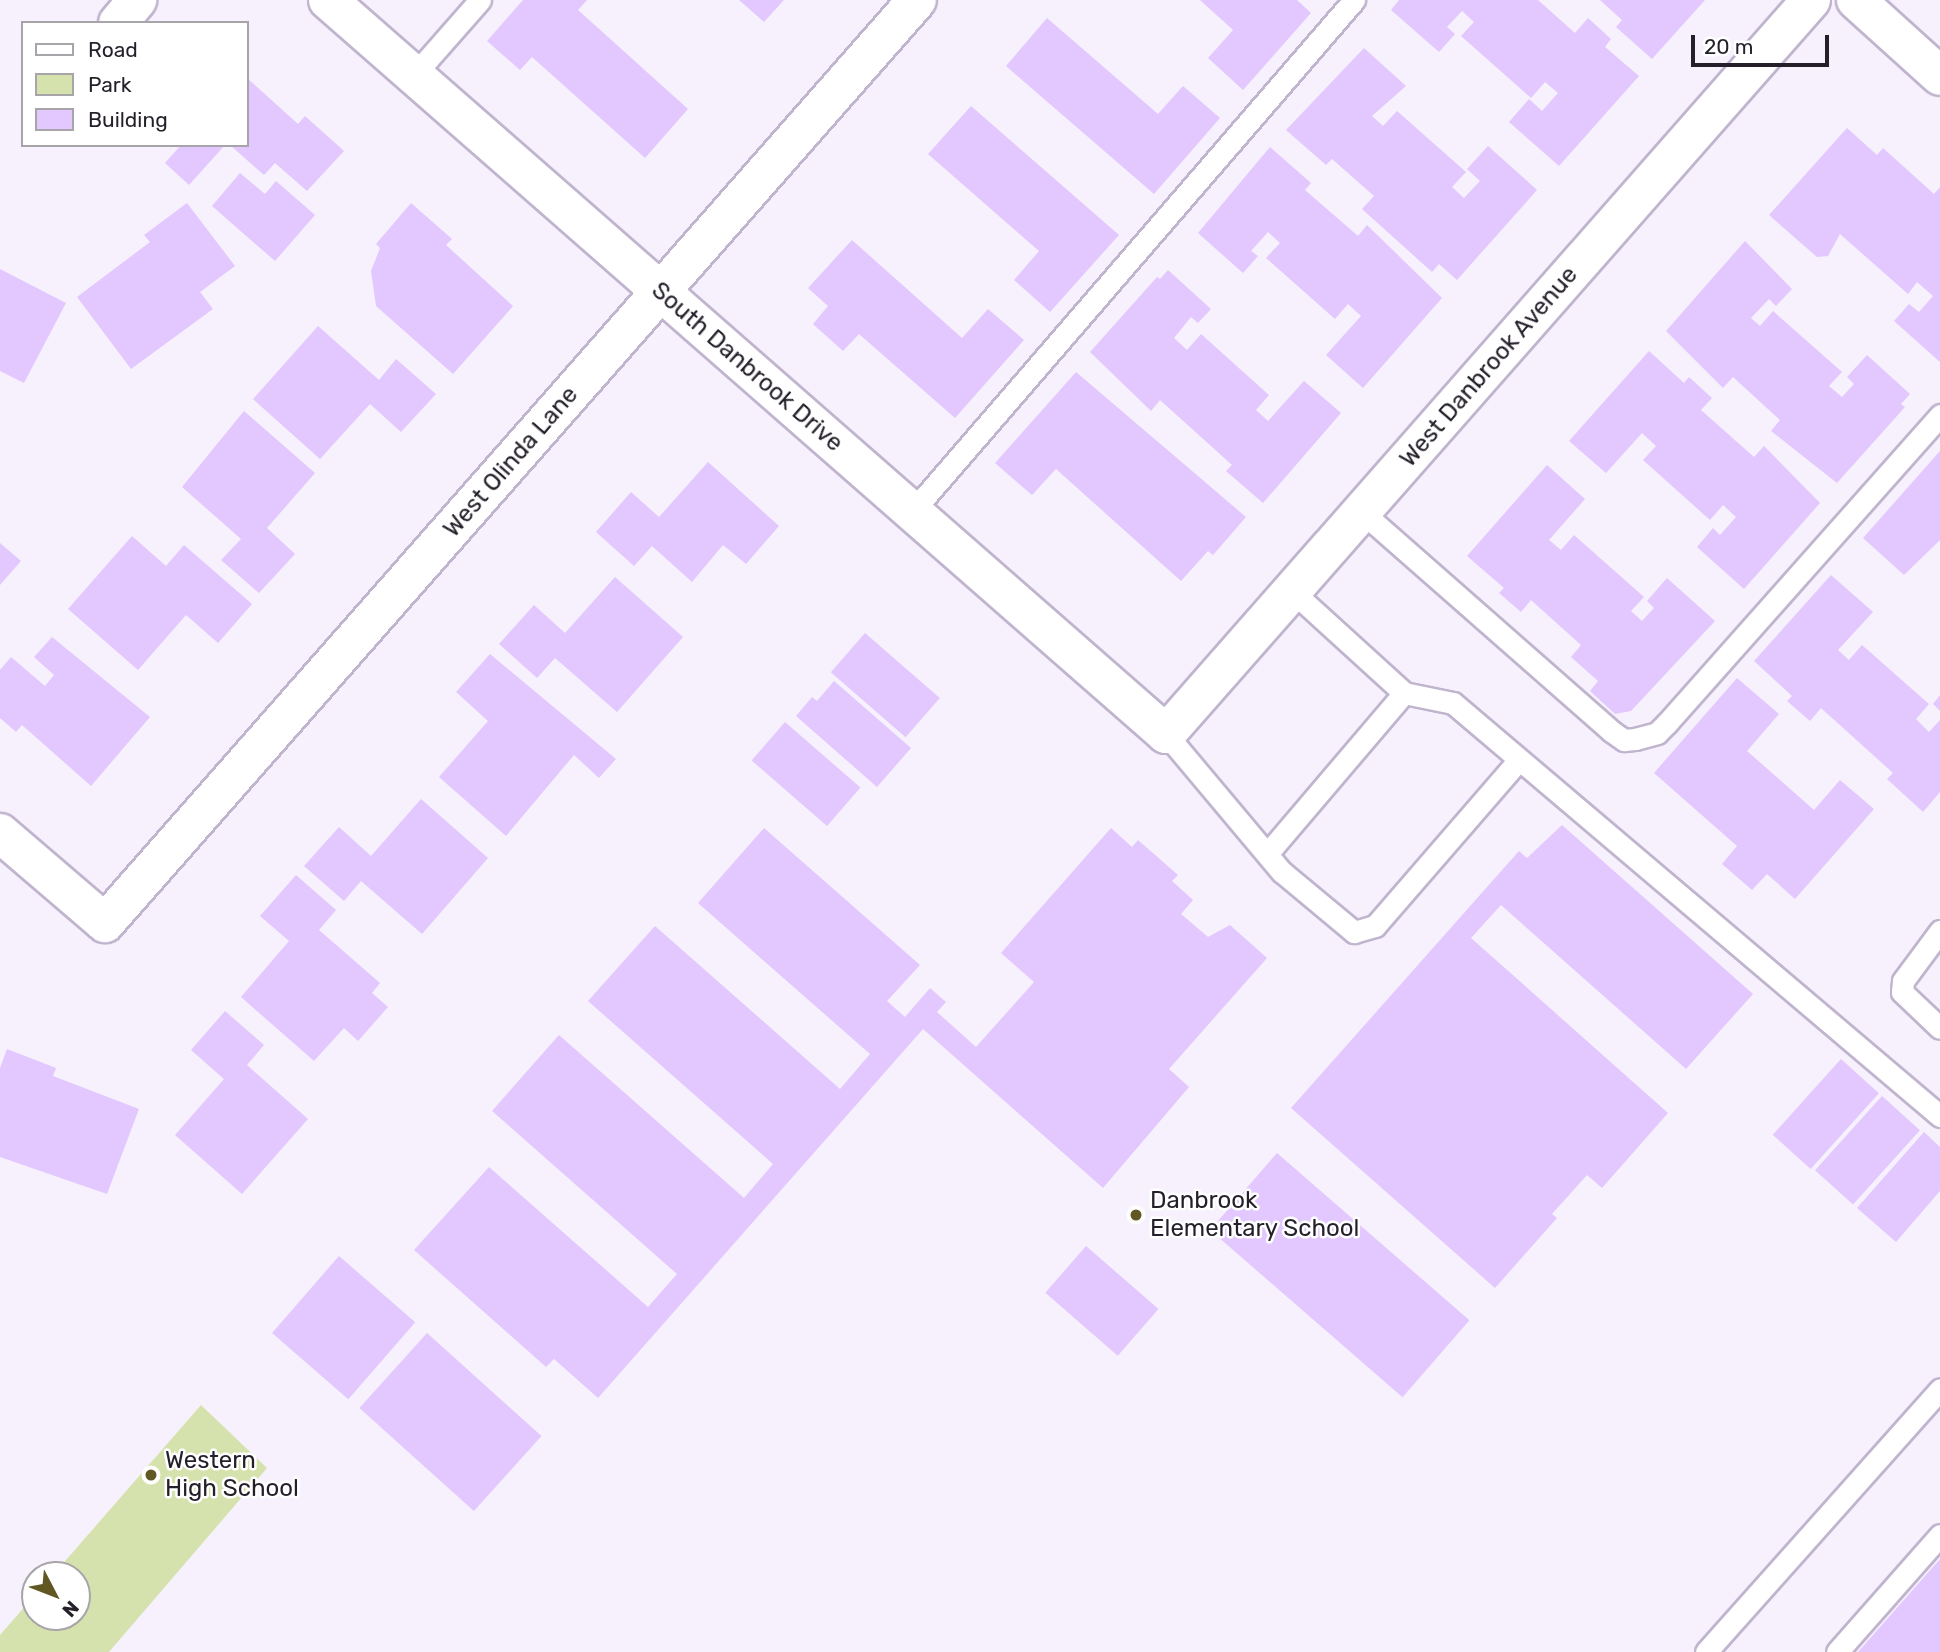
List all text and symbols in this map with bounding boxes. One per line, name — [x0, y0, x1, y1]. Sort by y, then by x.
legend — [21, 21, 248, 147]
scale bar — [1695, 21, 1833, 65]
text: 20 m — [1704, 34, 1753, 59]
text: Road — [88, 37, 138, 62]
text: Park — [88, 72, 132, 97]
text: Building — [88, 107, 168, 132]
street label: West Danbrook Avenue — [1394, 261, 1584, 473]
street label: South Danbrook Drive — [645, 276, 849, 458]
street label: West Olinda Lane — [438, 381, 584, 543]
place label: Danbrook Elementary School — [1150, 1187, 1360, 1243]
marker: Danbrook Elementary School — [1128, 1207, 1144, 1223]
place label: Western High School — [165, 1447, 299, 1503]
marker: Western High School — [143, 1467, 159, 1483]
north arrow — [21, 1561, 91, 1631]
text: N — [57, 1596, 84, 1622]

